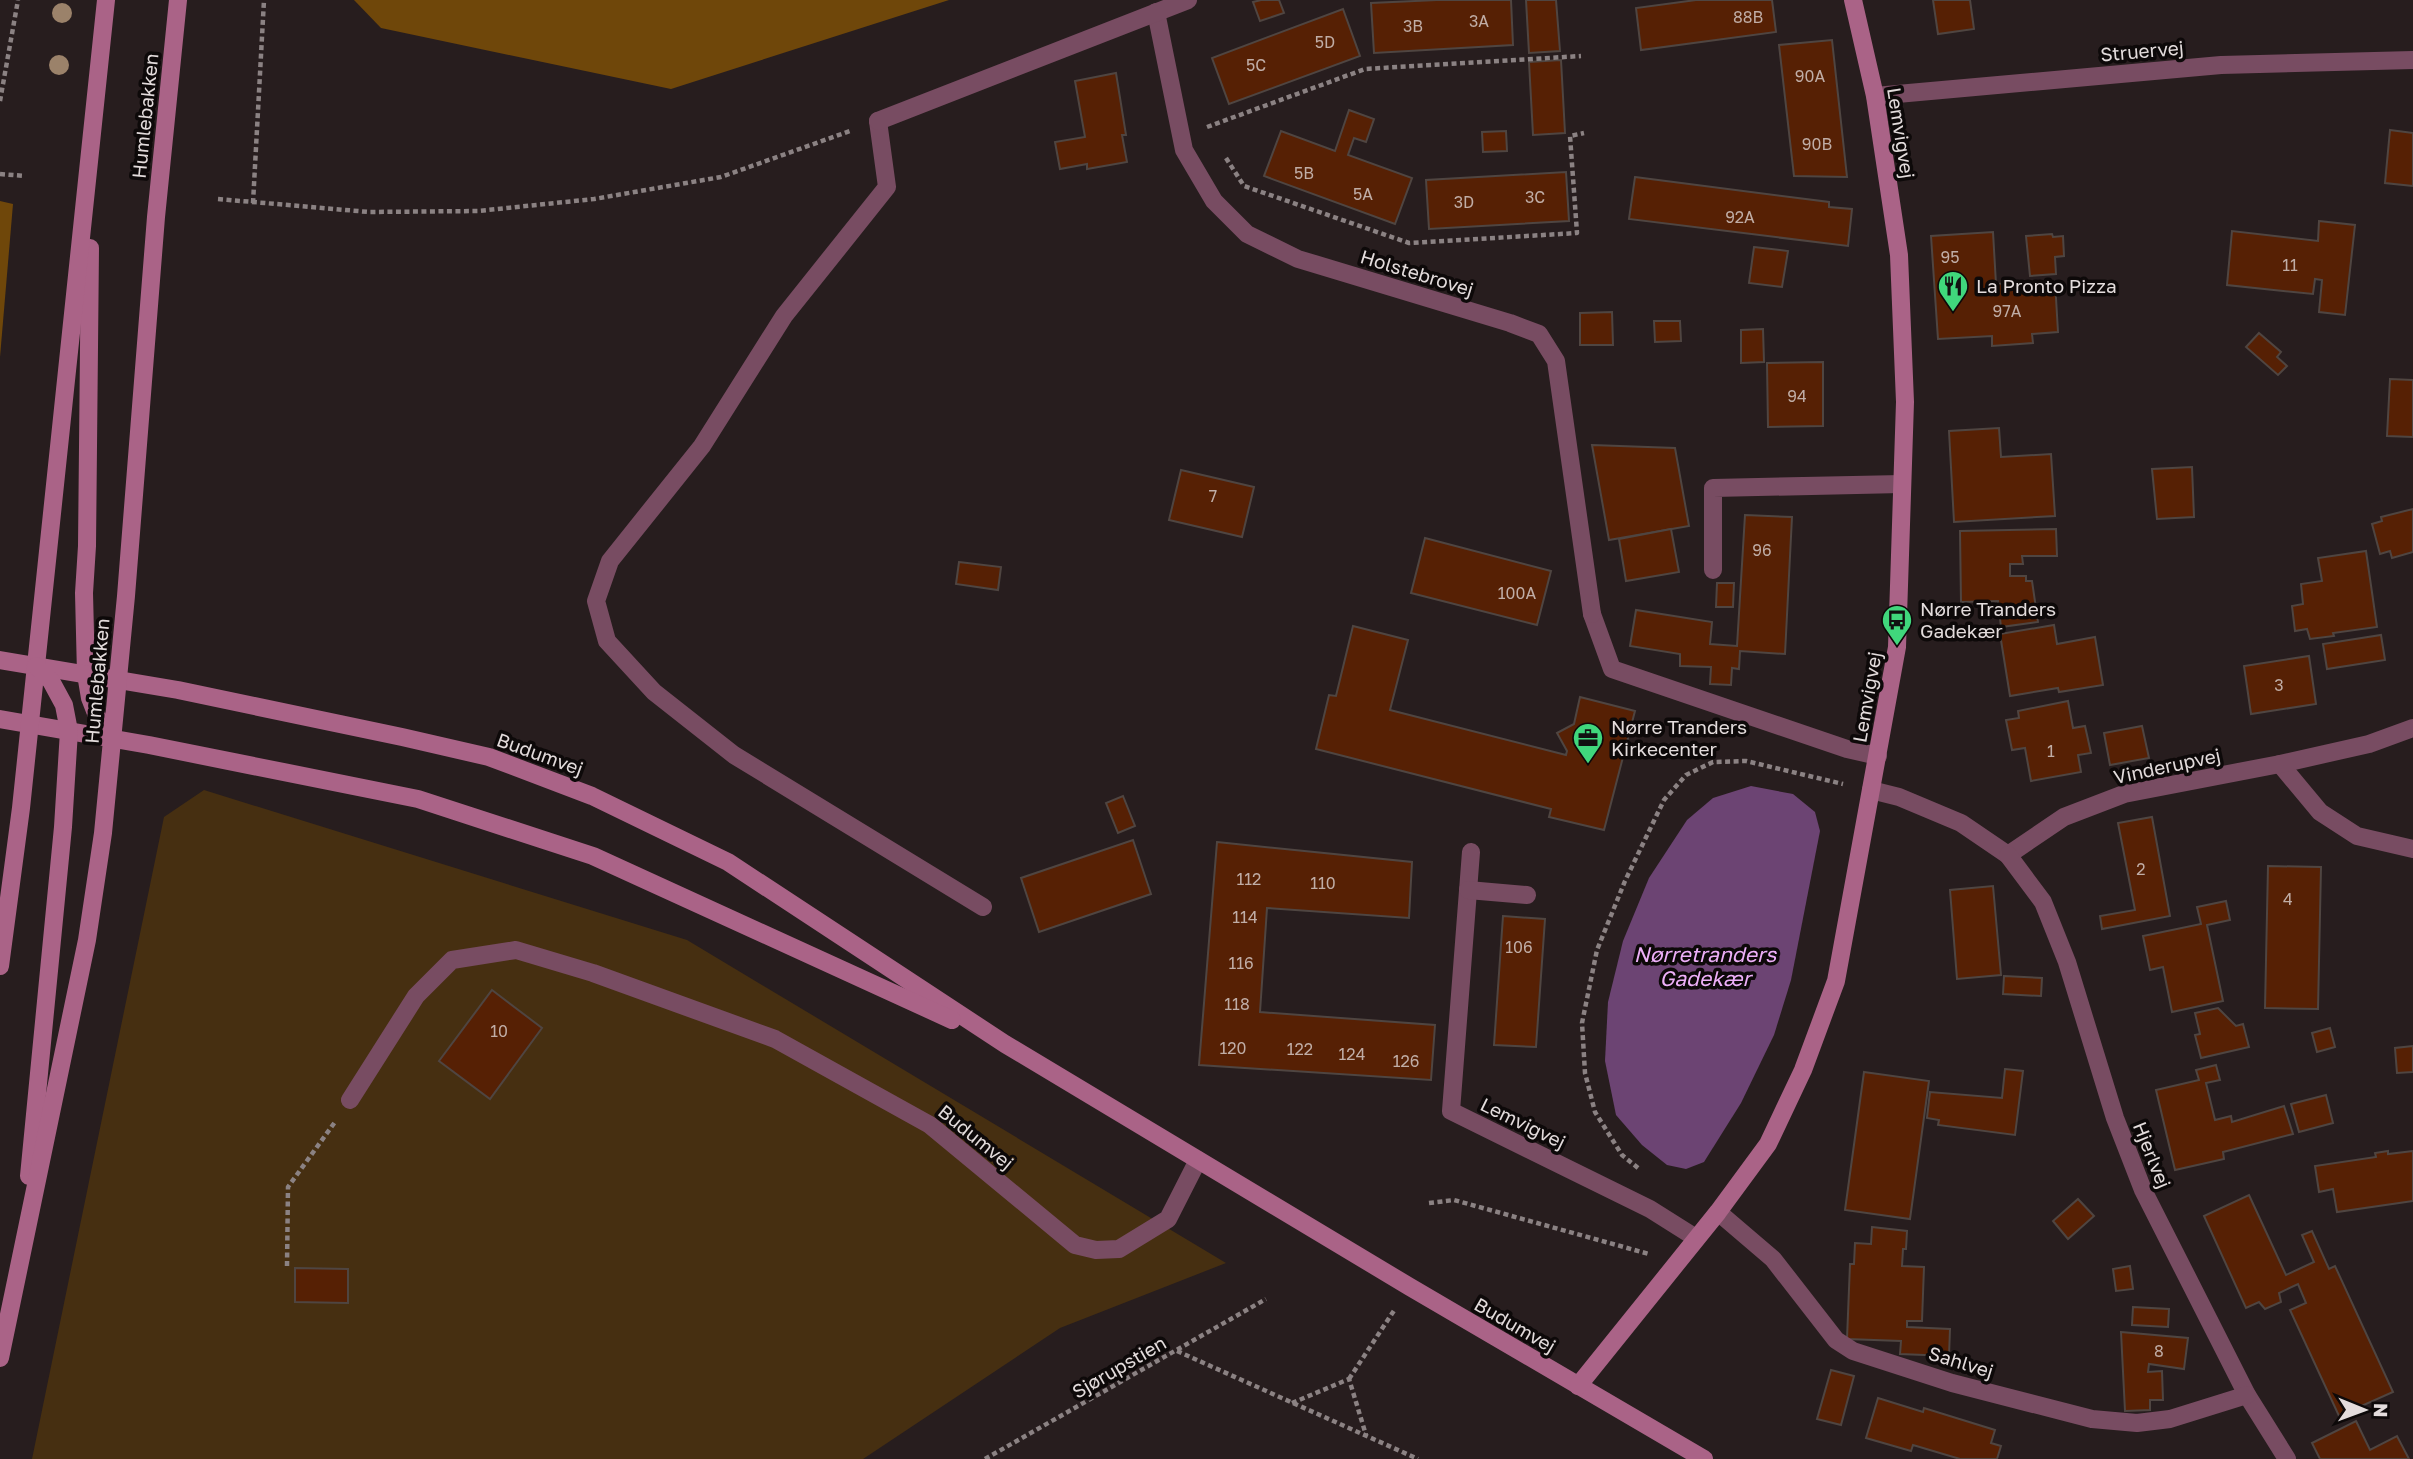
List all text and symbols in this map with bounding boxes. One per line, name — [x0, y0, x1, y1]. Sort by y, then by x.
house number: 88B — [1733, 7, 1763, 27]
house number: 3A — [1469, 11, 1489, 31]
house number: 3B — [1403, 16, 1423, 36]
house number: 5D — [1315, 32, 1335, 52]
street label: Struervej — [2099, 35, 2185, 66]
street label: Humlebakken — [126, 52, 163, 180]
house number: 5C — [1246, 55, 1266, 75]
house number: 90A — [1795, 66, 1825, 86]
street label: Lemvigvej — [1883, 86, 1920, 180]
house number: 90B — [1802, 134, 1832, 154]
house number: 5B — [1294, 163, 1314, 183]
house number: 5A — [1353, 184, 1373, 204]
house number: 3C — [1525, 187, 1545, 207]
house number: 3D — [1454, 192, 1474, 212]
house number: 92A — [1725, 207, 1755, 227]
street label: Holstebrovej — [1358, 244, 1476, 301]
house number: 95 — [1941, 247, 1959, 267]
house number: 11 — [2282, 255, 2298, 275]
restaurant icon: La Pronto Pizza — [1936, 269, 1970, 313]
place label: La Pronto Pizza — [1976, 274, 2117, 297]
house number: 97A — [1993, 301, 2022, 321]
house number: 94 — [1787, 386, 1807, 406]
house number: 7 — [1209, 486, 1217, 506]
house number: 96 — [1752, 540, 1772, 560]
house number: 100A — [1498, 583, 1536, 603]
place label: Nørre Tranders Gadekær — [1920, 597, 2056, 642]
bus stop icon: Nørre Tranders Gadekær — [1880, 603, 1914, 647]
street label: Humlebakken — [80, 617, 113, 745]
street label: Lemvigvej — [1847, 650, 1886, 744]
house number: 3 — [2274, 675, 2284, 695]
place label: Nørre Tranders Kirkecenter — [1611, 715, 1747, 760]
office icon: Nørre Tranders Kirkecenter — [1571, 721, 1605, 765]
street label: Budumvej — [494, 727, 586, 780]
house number: 1 — [2047, 741, 2055, 761]
street label: Vinderupvej — [2111, 743, 2222, 788]
house number: 2 — [2136, 859, 2146, 879]
house number: 112 — [1237, 869, 1261, 889]
house number: 110 — [1310, 873, 1336, 893]
house number: 4 — [2283, 889, 2293, 909]
house number: 114 — [1232, 907, 1258, 927]
house number: 106 — [1505, 937, 1533, 957]
water label: Nørretranders Gadekær — [1634, 941, 1777, 991]
house number: 116 — [1228, 953, 1254, 973]
house number: 118 — [1224, 994, 1250, 1014]
house number: 10 — [490, 1021, 508, 1041]
house number: 120 — [1220, 1038, 1246, 1058]
house number: 122 — [1287, 1039, 1313, 1059]
house number: 124 — [1339, 1044, 1365, 1064]
house number: 126 — [1393, 1051, 1419, 1071]
street label: Lemvigvej — [1477, 1092, 1570, 1153]
street label: Budumvej — [934, 1099, 1019, 1174]
street label: Hjerlvej — [2129, 1118, 2176, 1192]
street label: Budumvej — [1470, 1292, 1560, 1357]
street label: Sjørupstien — [1068, 1330, 1170, 1403]
street label: Sahlvej — [1926, 1341, 1996, 1382]
house number: 8 — [2154, 1341, 2164, 1361]
north arrow — [2329, 1375, 2399, 1445]
text: N — [2370, 1403, 2393, 1418]

